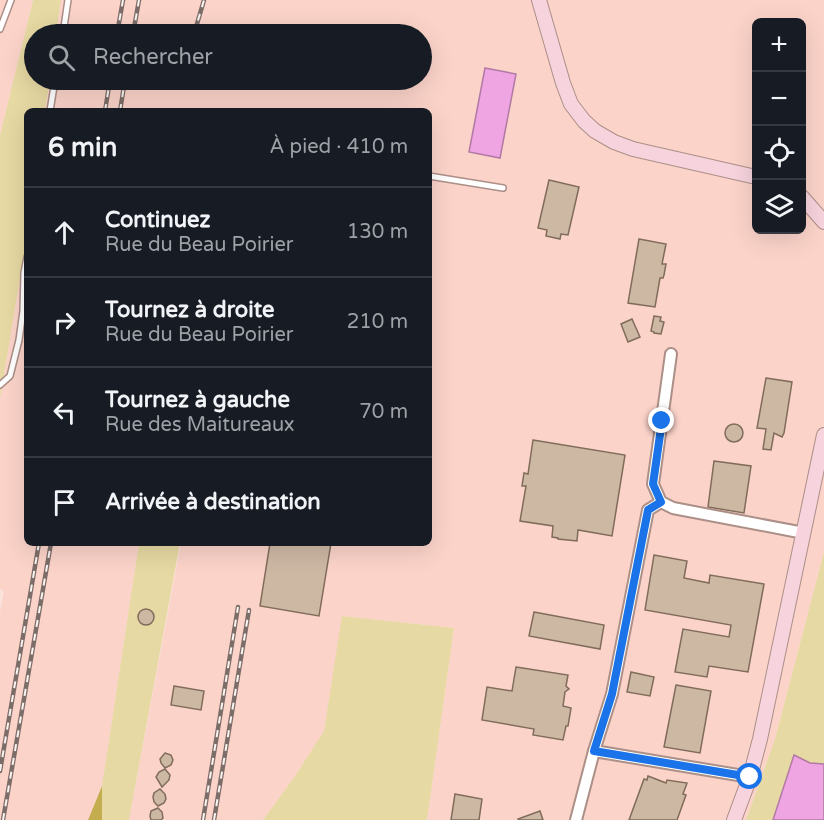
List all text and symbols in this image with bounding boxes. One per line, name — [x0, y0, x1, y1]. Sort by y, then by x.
map controls — [752, 18, 806, 234]
button: + — [752, 18, 806, 72]
search box — [24, 24, 432, 90]
icon: search — [45, 41, 78, 74]
text: Rechercher — [93, 44, 213, 70]
button: − — [752, 72, 806, 126]
button: locate — [752, 126, 806, 180]
text: 6 min — [48, 132, 117, 163]
text: À pied · 410 m — [270, 135, 408, 159]
button: layers — [752, 180, 806, 234]
text: Continuez — [105, 207, 210, 233]
icon: ahead — [48, 216, 81, 249]
text: 130 m — [347, 220, 408, 244]
text: Rue du Beau Poirier — [105, 233, 293, 257]
text: Tournez à droite — [105, 297, 274, 323]
icon: right — [48, 306, 81, 339]
text: 210 m — [347, 310, 408, 334]
text: Rue du Beau Poirier — [105, 323, 293, 347]
text: Tournez à gauche — [105, 387, 290, 413]
icon: left — [48, 396, 81, 429]
text: 70 m — [359, 400, 408, 424]
route end — [648, 407, 674, 433]
text: Rue des Maitureaux — [105, 413, 295, 437]
icon: arrive — [48, 486, 81, 519]
text: Arrivée à destination — [105, 489, 321, 515]
route start — [736, 763, 762, 789]

